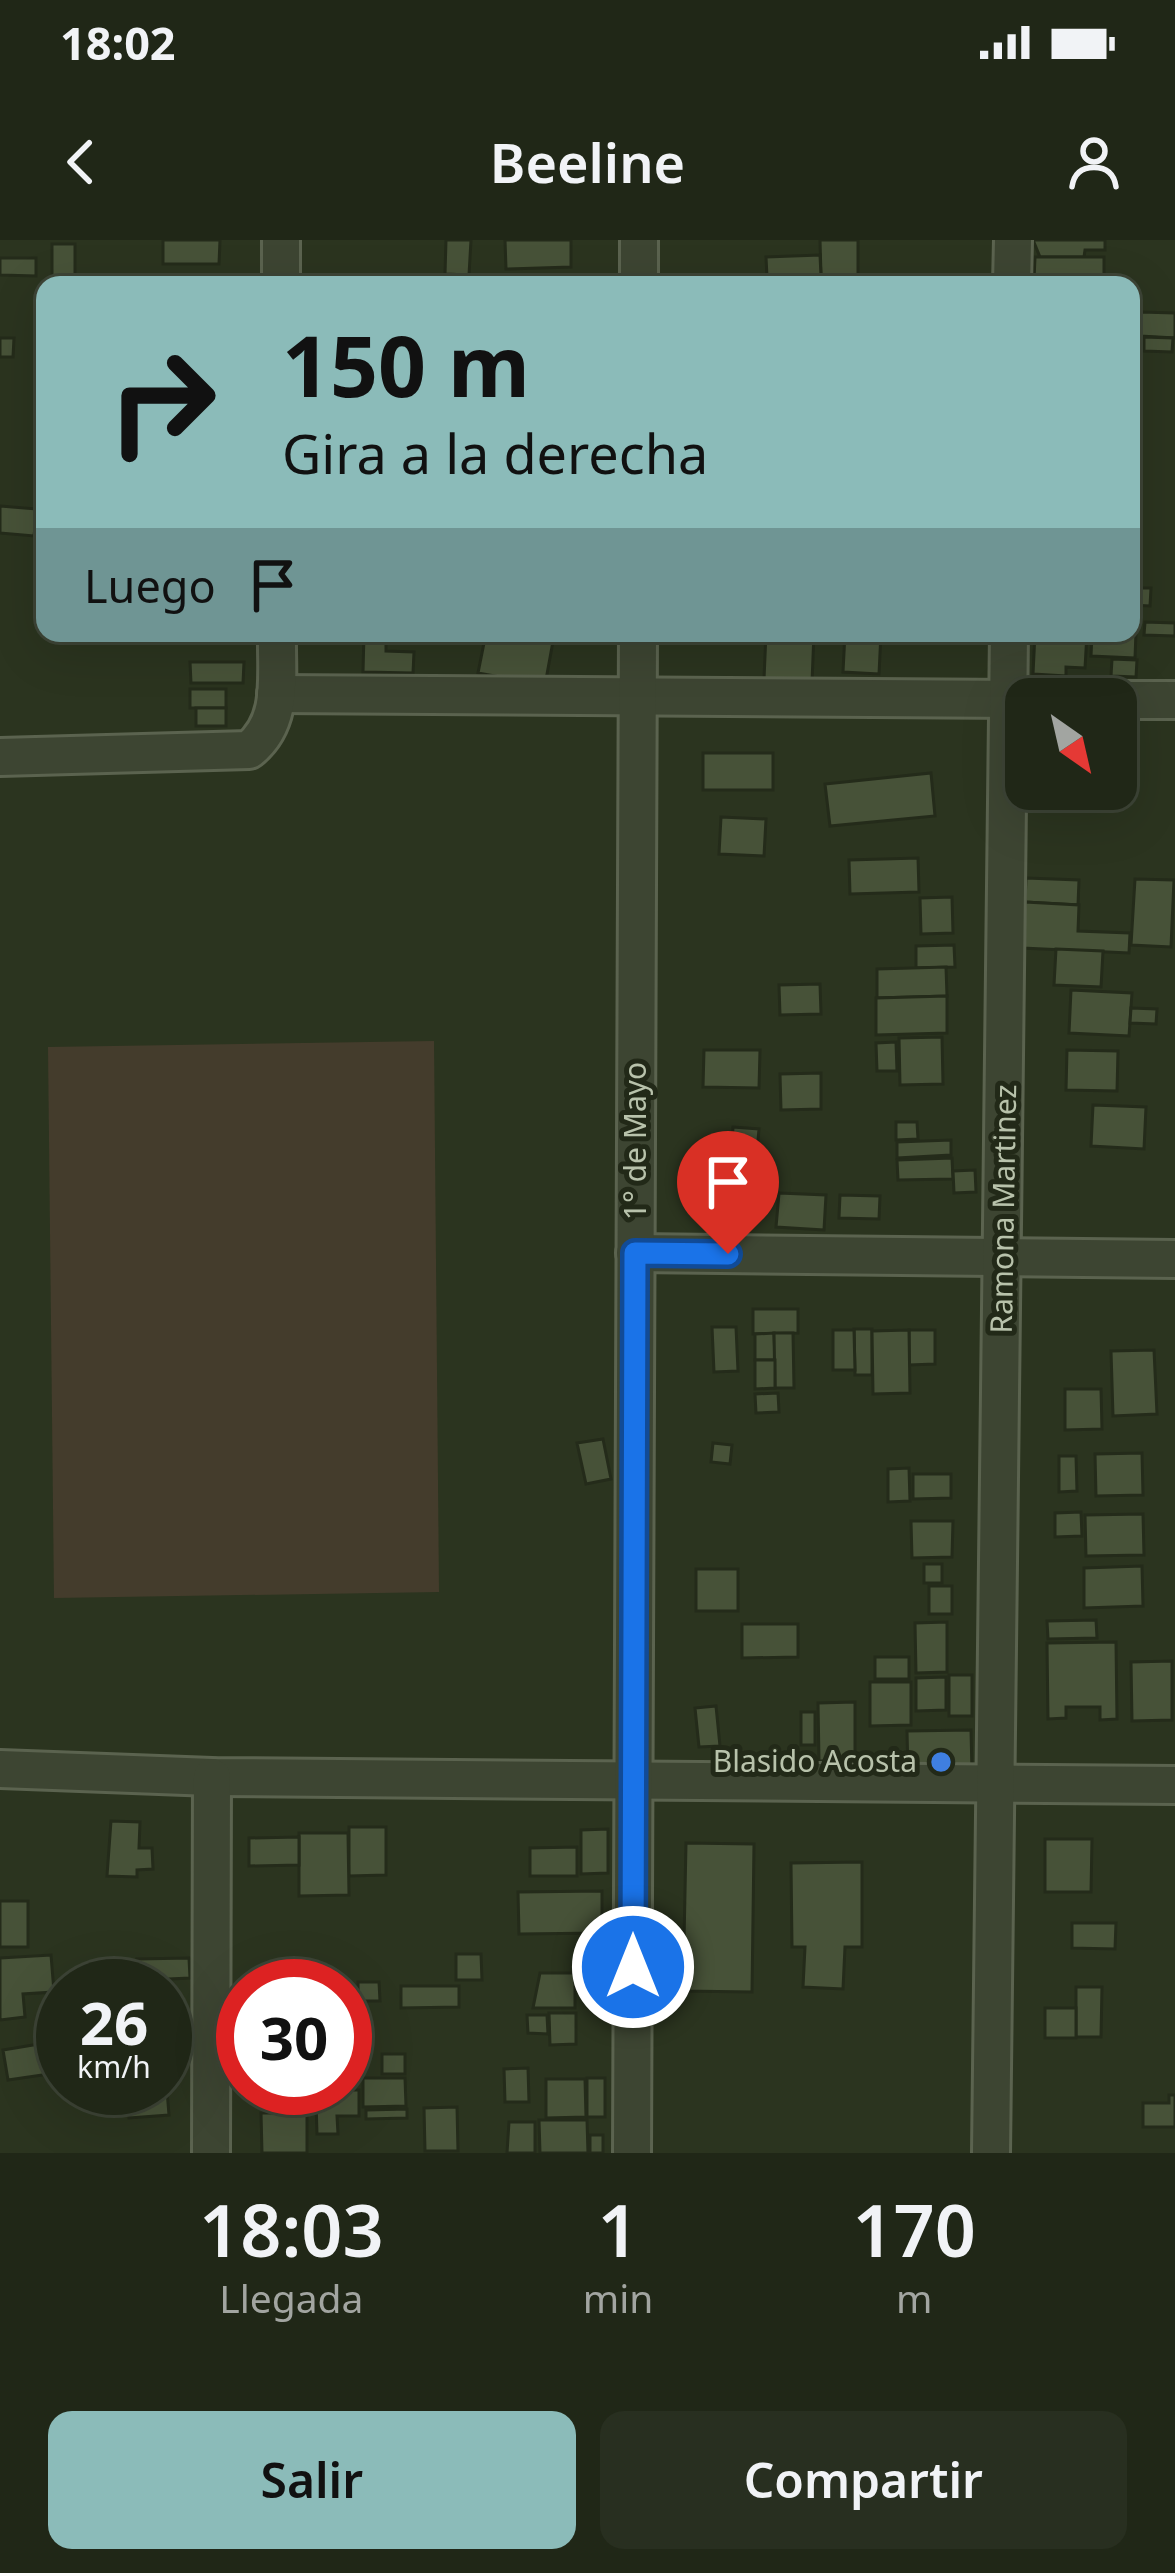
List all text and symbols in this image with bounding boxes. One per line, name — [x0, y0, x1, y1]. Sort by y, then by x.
text: 18:02 — [60, 12, 176, 73]
text: Beeline — [490, 125, 685, 199]
icon: back — [48, 129, 114, 195]
icon: person — [1061, 129, 1127, 195]
text: 150 m — [282, 307, 530, 422]
icon: right — [84, 324, 240, 480]
text: Gira a la derecha — [282, 416, 708, 490]
icon: arrive — [240, 552, 306, 618]
text: Luego — [84, 555, 216, 616]
north arrow — [1005, 678, 1137, 810]
map controls — [1005, 678, 1137, 810]
street label: 1° de Mayo — [614, 1062, 655, 1220]
street label: Ramona Martinez — [980, 1084, 1025, 1334]
pin — [677, 1131, 779, 1254]
icon: arrive — [695, 1149, 761, 1215]
place label: Blasido Acosta — [713, 1740, 917, 1781]
marker: Blasido Acosta — [928, 1749, 954, 1775]
position arrow — [570, 1904, 696, 2030]
speed limit sign: 30 — [216, 1959, 372, 2115]
text: 26 — [80, 1981, 148, 2063]
text: km/h — [77, 2046, 151, 2087]
text: 18:03 — [199, 2180, 384, 2278]
text: 1 — [597, 2180, 639, 2278]
text: 170 — [852, 2180, 976, 2278]
text: Llegada — [219, 2271, 363, 2324]
text: min — [583, 2271, 653, 2324]
text: m — [896, 2271, 932, 2324]
button: Salir — [48, 2411, 576, 2549]
button: Compartir — [600, 2411, 1127, 2549]

